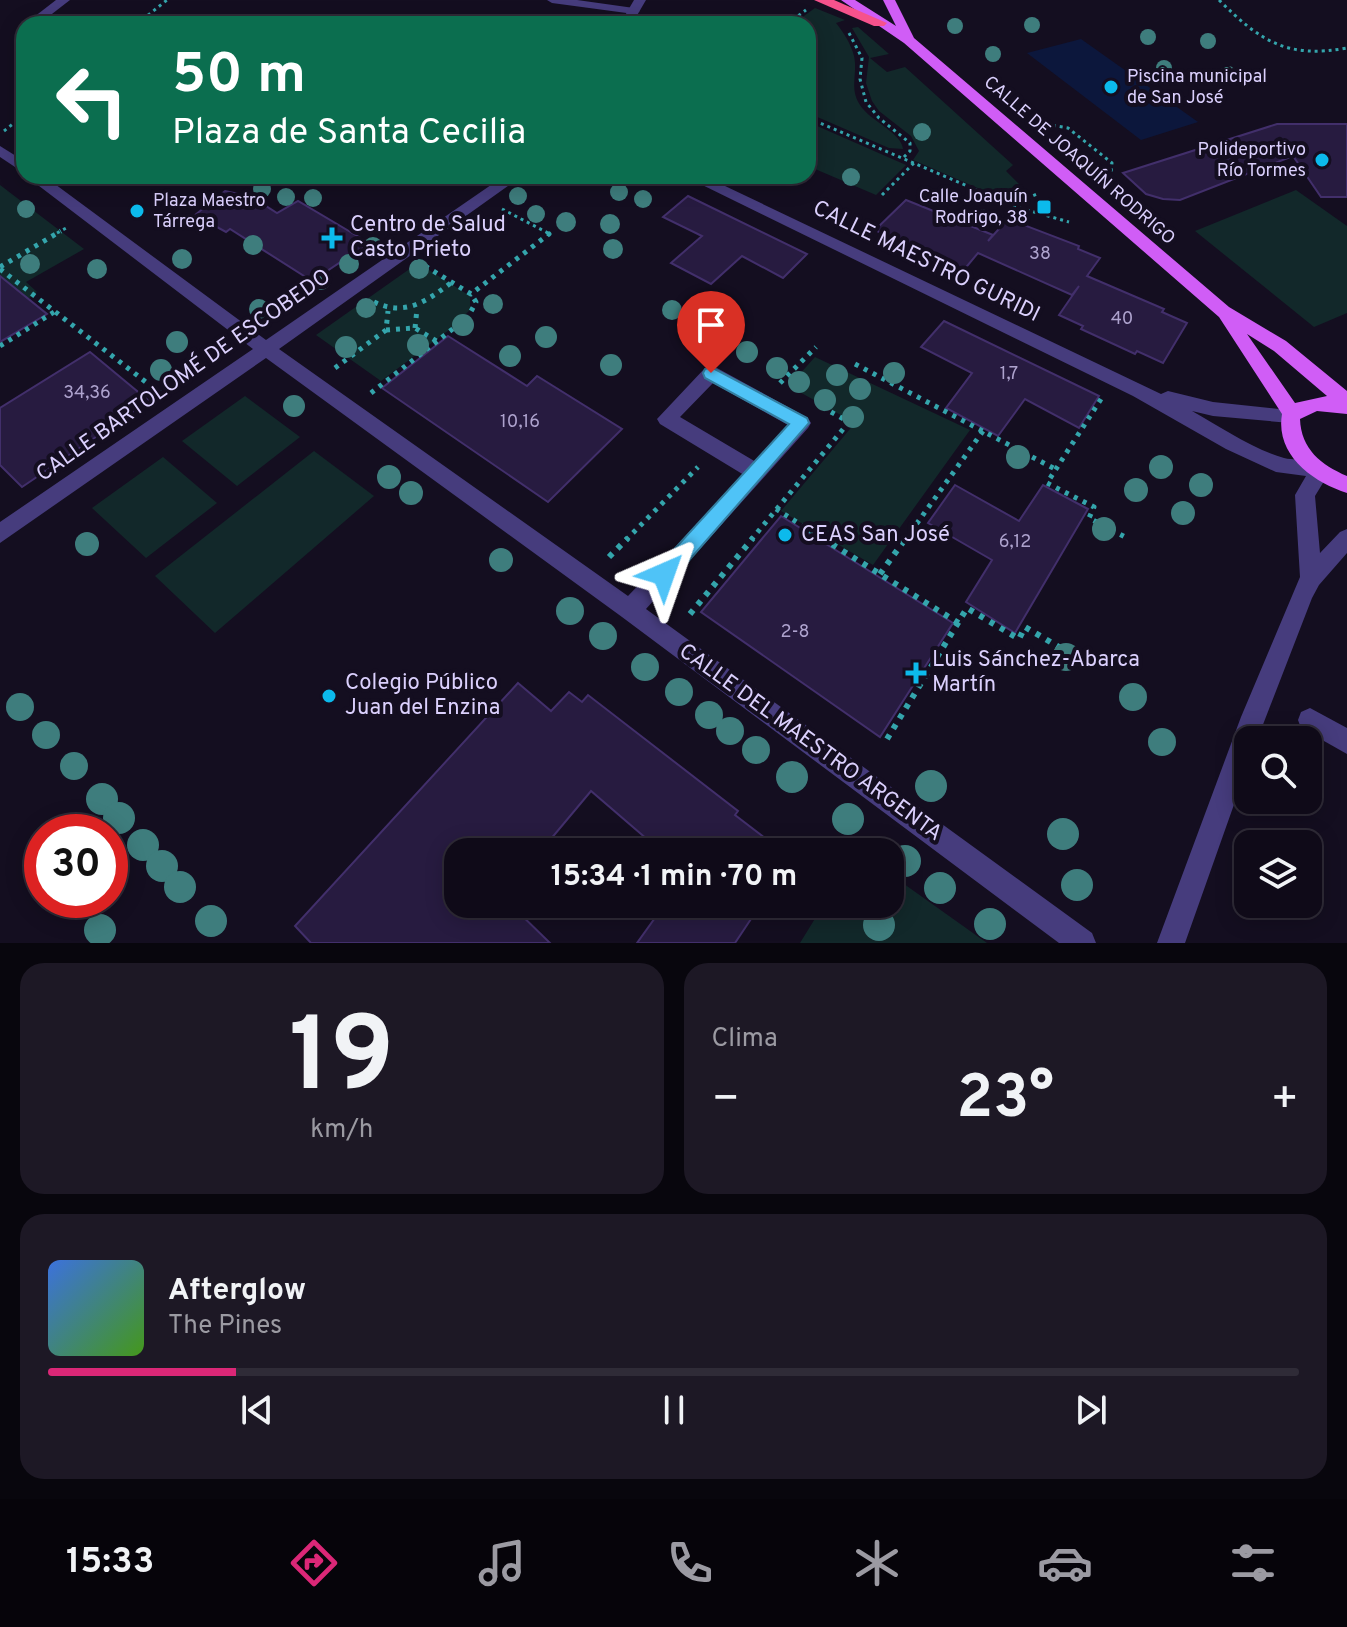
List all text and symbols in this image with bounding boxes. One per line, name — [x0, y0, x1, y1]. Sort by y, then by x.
text: 50 m — [172, 42, 306, 112]
icon: left — [40, 48, 144, 152]
place label: Piscina municipal de San José — [1127, 66, 1267, 110]
street label: CALLE DE JOAQUÍN RODRIGO — [978, 70, 1181, 251]
marker: Piscina municipal de San José — [1102, 78, 1120, 96]
text: Plaza de Santa Cecilia — [172, 111, 526, 157]
place label: Polideportivo Río Tormes — [1197, 139, 1306, 183]
marker: Polideportivo Río Tormes — [1313, 151, 1331, 169]
place label: Calle Joaquín Rodrigo, 38 — [919, 186, 1028, 230]
place label: Plaza Maestro Tárrega — [153, 190, 265, 234]
street label: CALLE MAESTRO GURIDI — [808, 195, 1044, 329]
marker: Calle Joaquín Rodrigo, 38 — [1035, 198, 1053, 216]
marker: Plaza Maestro Tárrega — [128, 202, 146, 220]
place label: Centro de Salud Casto Prieto — [350, 212, 506, 264]
marker: Centro de Salud Casto Prieto — [321, 227, 343, 249]
house number: 38 — [1029, 243, 1051, 266]
street label: CALLE BARTOLOMÉ DE ESCOBEDO — [30, 262, 336, 488]
pin — [677, 291, 745, 373]
icon: arrive — [689, 303, 733, 347]
house number: 40 — [1111, 308, 1133, 331]
house number: 1,7 — [1000, 363, 1018, 386]
house number: 34,36 — [63, 382, 111, 405]
house number: 10,16 — [500, 411, 540, 434]
place label: CEAS San José — [801, 522, 950, 549]
marker: CEAS San José — [776, 526, 794, 544]
house number: 6,12 — [999, 531, 1031, 554]
position arrow — [622, 532, 706, 616]
house number: 2-8 — [780, 621, 810, 644]
street label: CALLE DEL MAESTRO ARGENTA — [673, 638, 947, 848]
place label: Luis Sánchez-Abarca Martín — [932, 647, 1140, 699]
marker: Luis Sánchez-Abarca Martín — [907, 664, 925, 682]
place label: Colegio Público Juan del Enzina — [345, 670, 500, 722]
marker: Colegio Público Juan del Enzina — [320, 687, 338, 705]
map controls — [1234, 726, 1322, 918]
button: search — [1234, 726, 1322, 814]
speed limit sign: 30 — [24, 814, 128, 918]
button: layers — [1234, 830, 1322, 918]
text: 15:34 · 1 min · 70 m — [551, 859, 797, 896]
text: 19 — [289, 996, 395, 1128]
text: Clima — [712, 1023, 778, 1056]
text: 23° — [956, 1063, 1054, 1139]
text: − — [712, 1073, 740, 1129]
text: + — [1271, 1073, 1299, 1129]
text: km/h — [310, 1114, 373, 1147]
text: Afterglow — [168, 1273, 306, 1310]
text: The Pines — [168, 1310, 282, 1343]
icon: previous — [235, 1388, 279, 1432]
icon: pause — [652, 1388, 696, 1432]
icon: next — [1069, 1388, 1113, 1432]
icon: directions — [286, 1535, 342, 1591]
icon: music — [474, 1535, 530, 1591]
icon: phone — [662, 1535, 718, 1591]
icon: climate — [849, 1535, 905, 1591]
icon: car — [1037, 1535, 1093, 1591]
icon: filters — [1225, 1535, 1281, 1591]
text: 15:33 — [66, 1540, 154, 1586]

